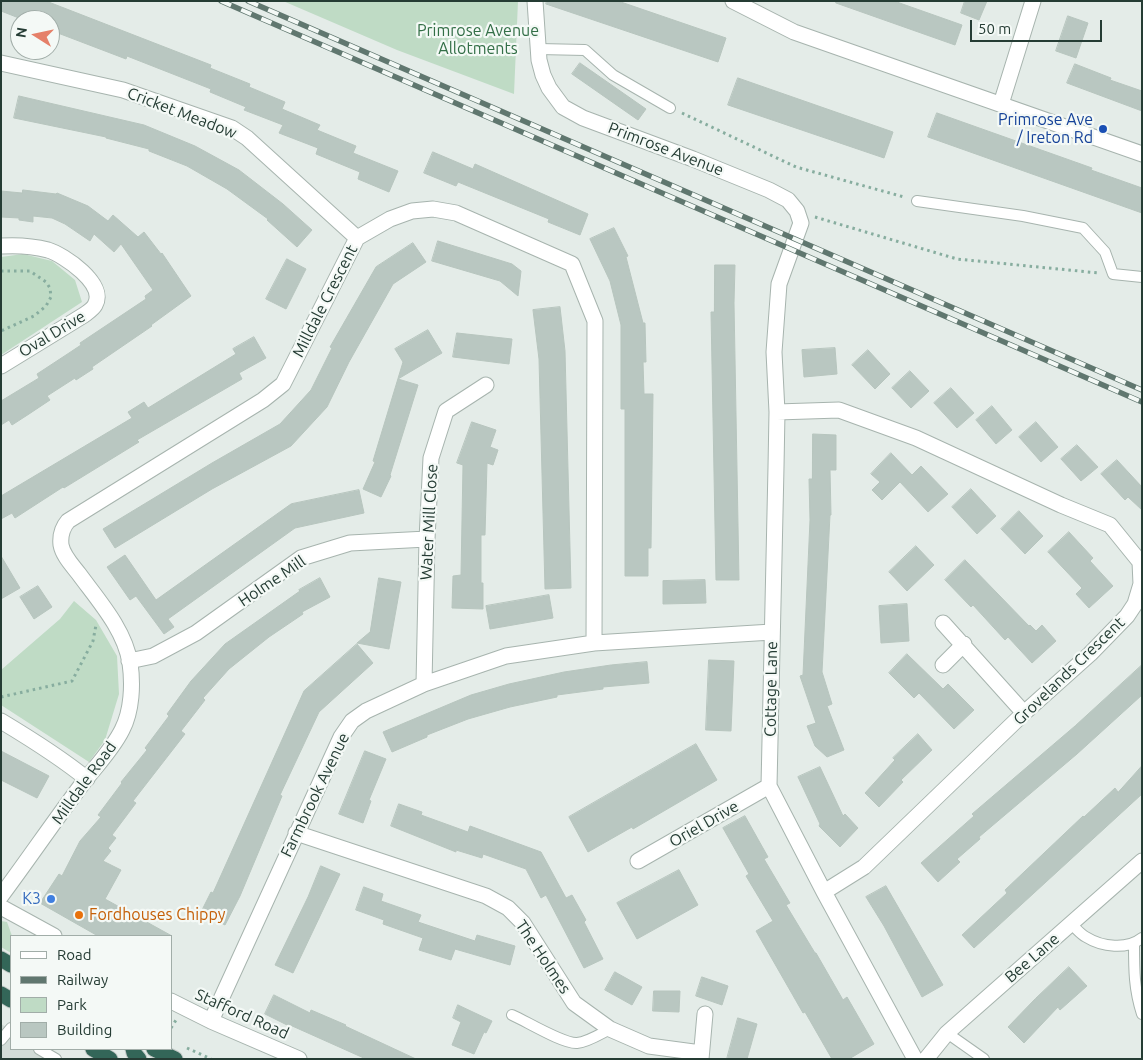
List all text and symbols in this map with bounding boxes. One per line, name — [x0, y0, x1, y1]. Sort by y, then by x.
north arrow — [10, 10, 60, 60]
scale bar — [973, 10, 1106, 42]
text: 50 m — [978, 20, 1011, 37]
park label: Primrose Avenue Allotments — [417, 21, 539, 59]
text: N — [12, 26, 30, 39]
street label: Cricket Meadow — [124, 83, 240, 143]
place label: Primrose Ave / Ireton Rd — [998, 110, 1093, 148]
street label: Primrose Avenue — [606, 118, 726, 180]
marker: Primrose Ave / Ireton Rd — [1097, 123, 1109, 135]
street label: Milldale Crescent — [288, 242, 362, 360]
street label: Oval Drive — [15, 307, 89, 361]
street label: Water Mill Close — [416, 463, 442, 581]
street label: Holme Mill — [235, 551, 309, 611]
street label: Grovelands Crescent — [1009, 613, 1129, 729]
street label: Cottage Lane — [761, 641, 781, 737]
street label: Farmbrook Avenue — [277, 730, 353, 860]
street label: Milldale Road — [48, 738, 120, 828]
street label: Oriel Drive — [666, 796, 742, 852]
place label: K3 — [22, 889, 41, 909]
marker: K3 — [45, 893, 57, 905]
place label: Fordhouses Chippy — [89, 905, 225, 925]
marker: Fordhouses Chippy — [73, 909, 85, 921]
street label: The Holmes — [511, 916, 575, 998]
street label: Bee Lane — [1001, 929, 1063, 987]
legend — [10, 935, 172, 1050]
text: Road — [57, 946, 92, 963]
text: Railway — [57, 971, 108, 988]
street label: Stafford Road — [192, 985, 292, 1043]
text: Park — [57, 996, 87, 1013]
text: Building — [57, 1021, 112, 1038]

